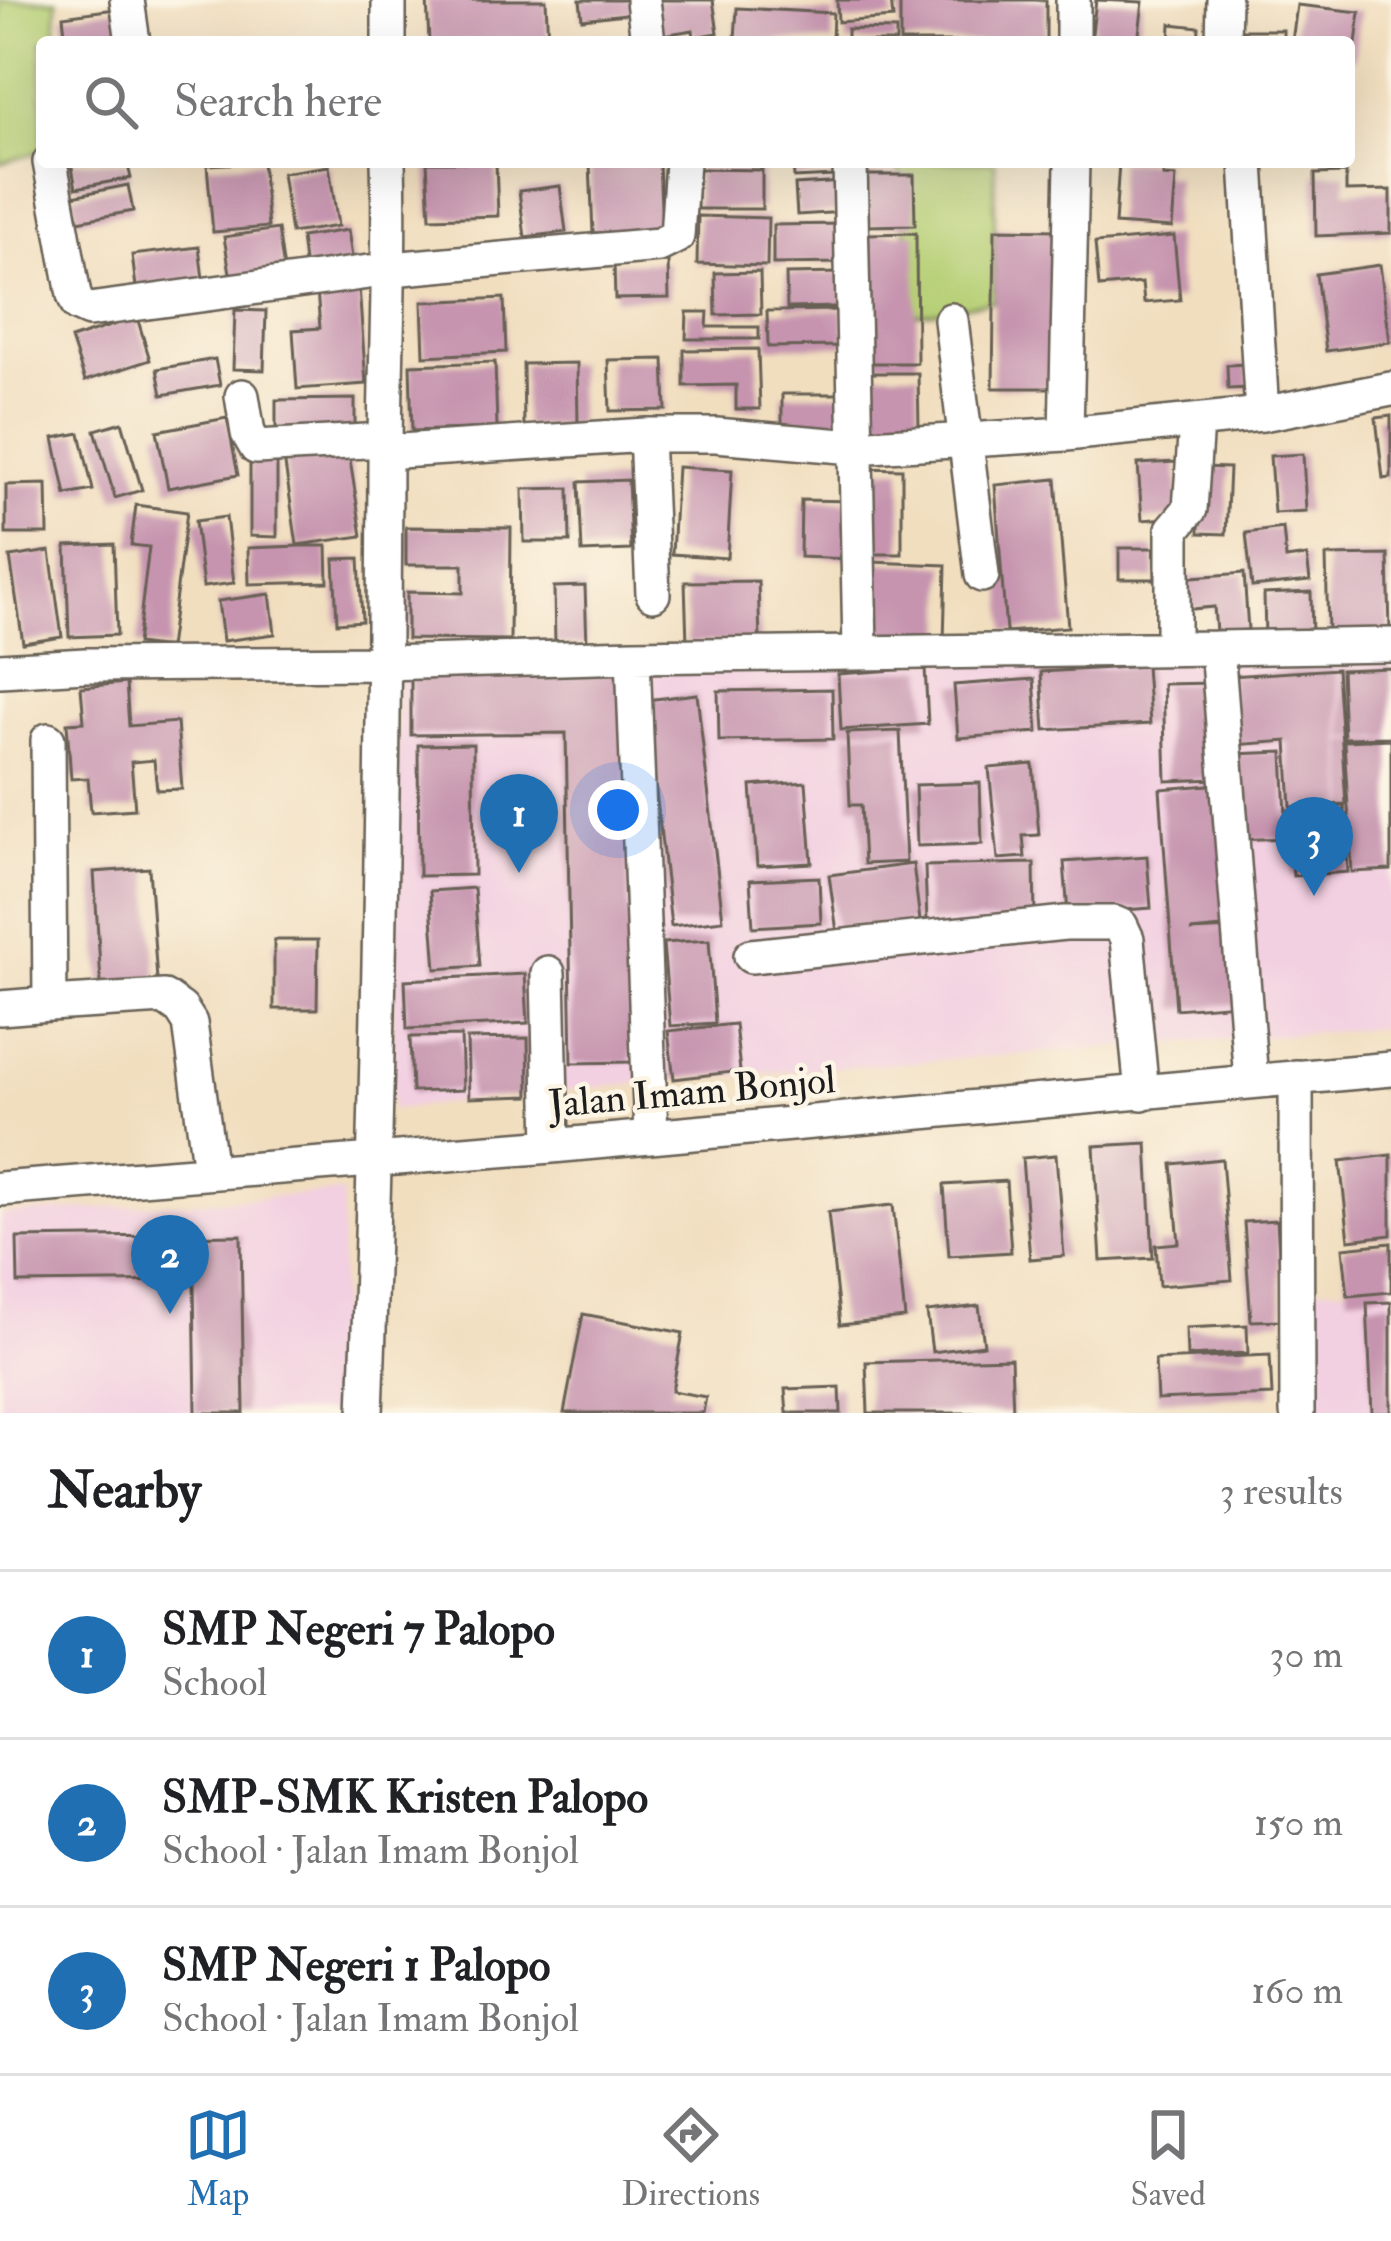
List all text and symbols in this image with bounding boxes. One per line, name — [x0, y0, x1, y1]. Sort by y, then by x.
search box — [36, 36, 1355, 168]
icon: search — [78, 69, 144, 135]
text: Search here — [174, 74, 382, 130]
pin: 1 — [480, 774, 558, 873]
your location — [588, 780, 648, 840]
pin: 3 — [1275, 797, 1353, 896]
street label: Jalan Imam Bonjol — [546, 1055, 837, 1129]
pin: 2 — [131, 1215, 209, 1314]
text: Nearby — [48, 1459, 201, 1523]
text: 3 results — [1220, 1467, 1343, 1516]
text: SMP Negeri 7 Palopo — [162, 1602, 555, 1658]
text: 1 — [80, 1630, 94, 1679]
text: 30 m — [1270, 1630, 1343, 1679]
text: School — [162, 1658, 267, 1707]
text: SMP-SMK Kristen Palopo — [162, 1770, 648, 1826]
text: 2 — [77, 1798, 97, 1847]
text: 150 m — [1254, 1798, 1343, 1847]
text: School · Jalan Imam Bonjol — [162, 1826, 579, 1875]
text: SMP Negeri 1 Palopo — [162, 1938, 550, 1994]
text: 3 — [80, 1966, 94, 2015]
text: 160 m — [1251, 1966, 1343, 2015]
text: School · Jalan Imam Bonjol — [162, 1994, 579, 2043]
tab: Map — [185, 2102, 251, 2215]
tab: Directions — [622, 2102, 760, 2215]
tab: Saved — [1130, 2102, 1206, 2215]

